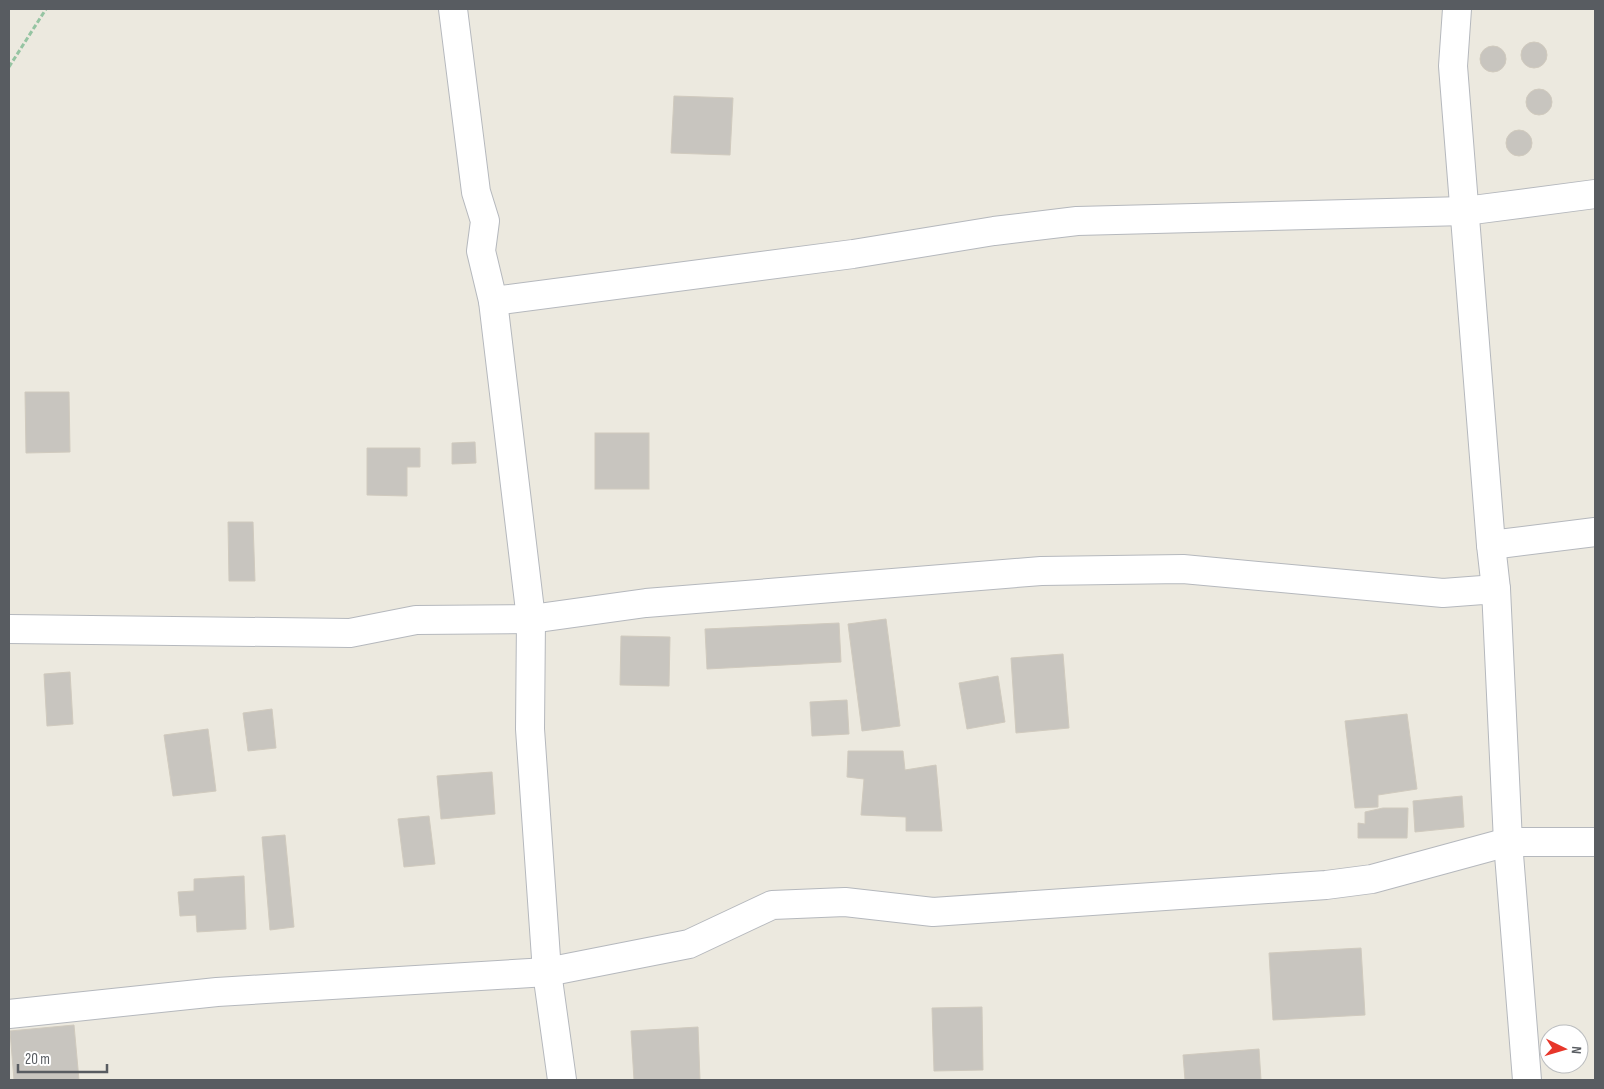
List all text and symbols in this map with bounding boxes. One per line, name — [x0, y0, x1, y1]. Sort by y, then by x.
north arrow — [1539, 1024, 1589, 1074]
scale bar — [18, 1042, 106, 1074]
text: N — [1568, 1046, 1585, 1055]
text: 20 m — [25, 1050, 50, 1069]

